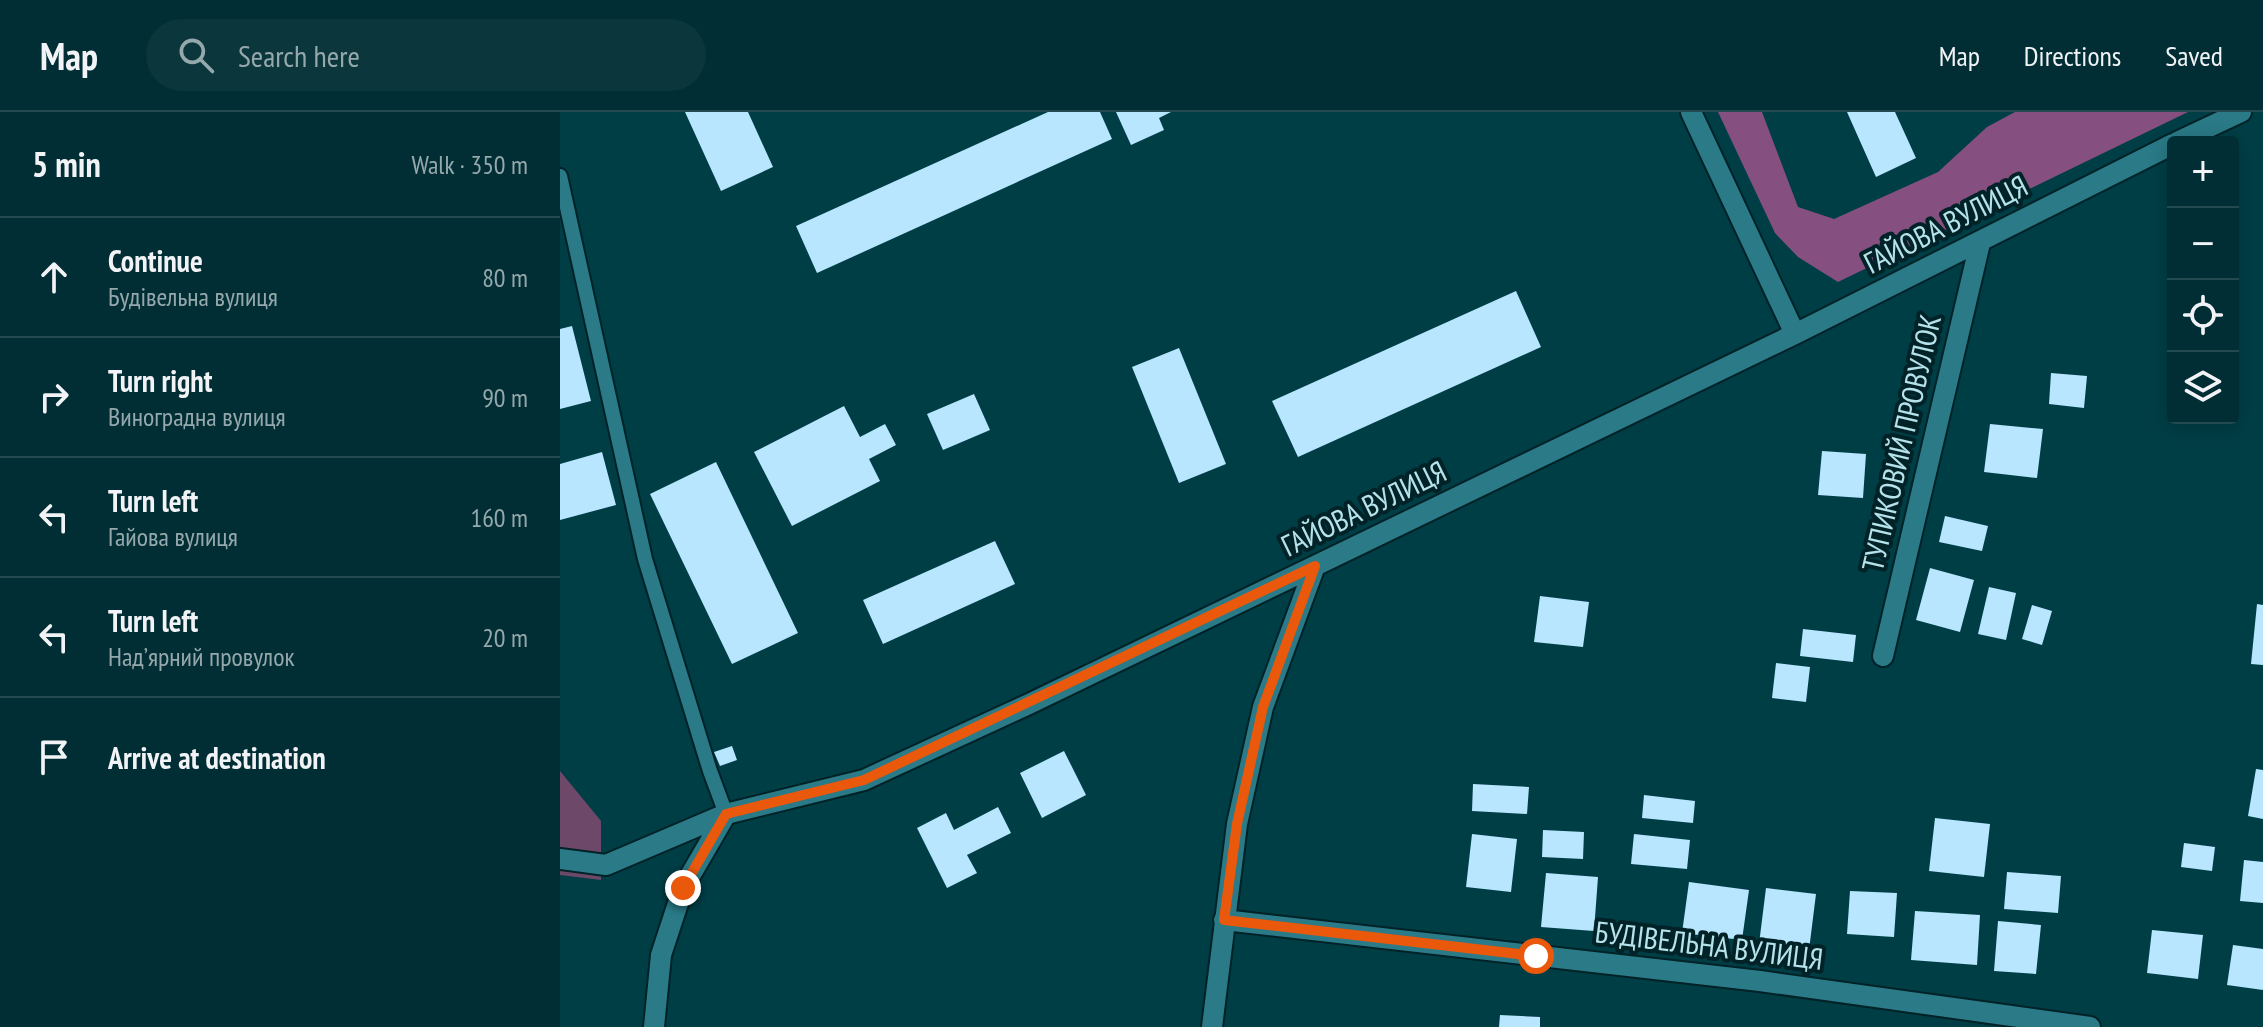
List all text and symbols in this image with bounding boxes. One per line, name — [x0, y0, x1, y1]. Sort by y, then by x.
search box — [146, 19, 706, 91]
text: Map — [40, 31, 98, 80]
icon: search — [174, 33, 218, 77]
text: Search here — [238, 36, 360, 75]
text: Map — [1939, 37, 1980, 74]
text: Directions — [2024, 37, 2121, 74]
text: Saved — [2165, 37, 2223, 74]
map controls — [2167, 136, 2239, 424]
button: + — [2167, 136, 2239, 208]
text: 5 min — [32, 142, 101, 186]
text: Walk · 350 m — [411, 148, 528, 181]
street label: ГАЙОВА ВУЛИЦЯ — [1857, 166, 2034, 282]
button: − — [2167, 208, 2239, 280]
text: Continue — [108, 241, 203, 280]
icon: ahead — [32, 255, 76, 299]
text: 80 m — [482, 261, 528, 294]
text: Будівельна вулиця — [108, 280, 278, 313]
button: locate — [2167, 280, 2239, 352]
street label: ТУПИКОВИЙ ПРОВУЛОК — [1852, 310, 1949, 575]
button: layers — [2167, 352, 2239, 424]
text: Turn right — [108, 361, 212, 400]
icon: right — [32, 375, 76, 419]
text: 90 m — [482, 381, 528, 414]
text: Виноградна вулиця — [108, 400, 286, 433]
street label: ГАЙОВА ВУЛИЦЯ — [1274, 451, 1452, 564]
text: Turn left — [108, 481, 198, 520]
icon: left — [32, 495, 76, 539]
text: 160 m — [470, 501, 528, 534]
text: Гайова вулиця — [108, 520, 238, 553]
text: Turn left — [108, 601, 198, 640]
icon: left — [32, 615, 76, 659]
text: 20 m — [482, 621, 528, 654]
text: Надʼярний провулок — [108, 640, 294, 673]
icon: arrive — [32, 735, 76, 779]
text: Arrive at destination — [108, 738, 326, 777]
route end — [665, 870, 701, 906]
street label: БУДІВЕЛЬНА ВУЛИЦЯ — [1593, 911, 1825, 978]
route start — [1518, 938, 1554, 974]

